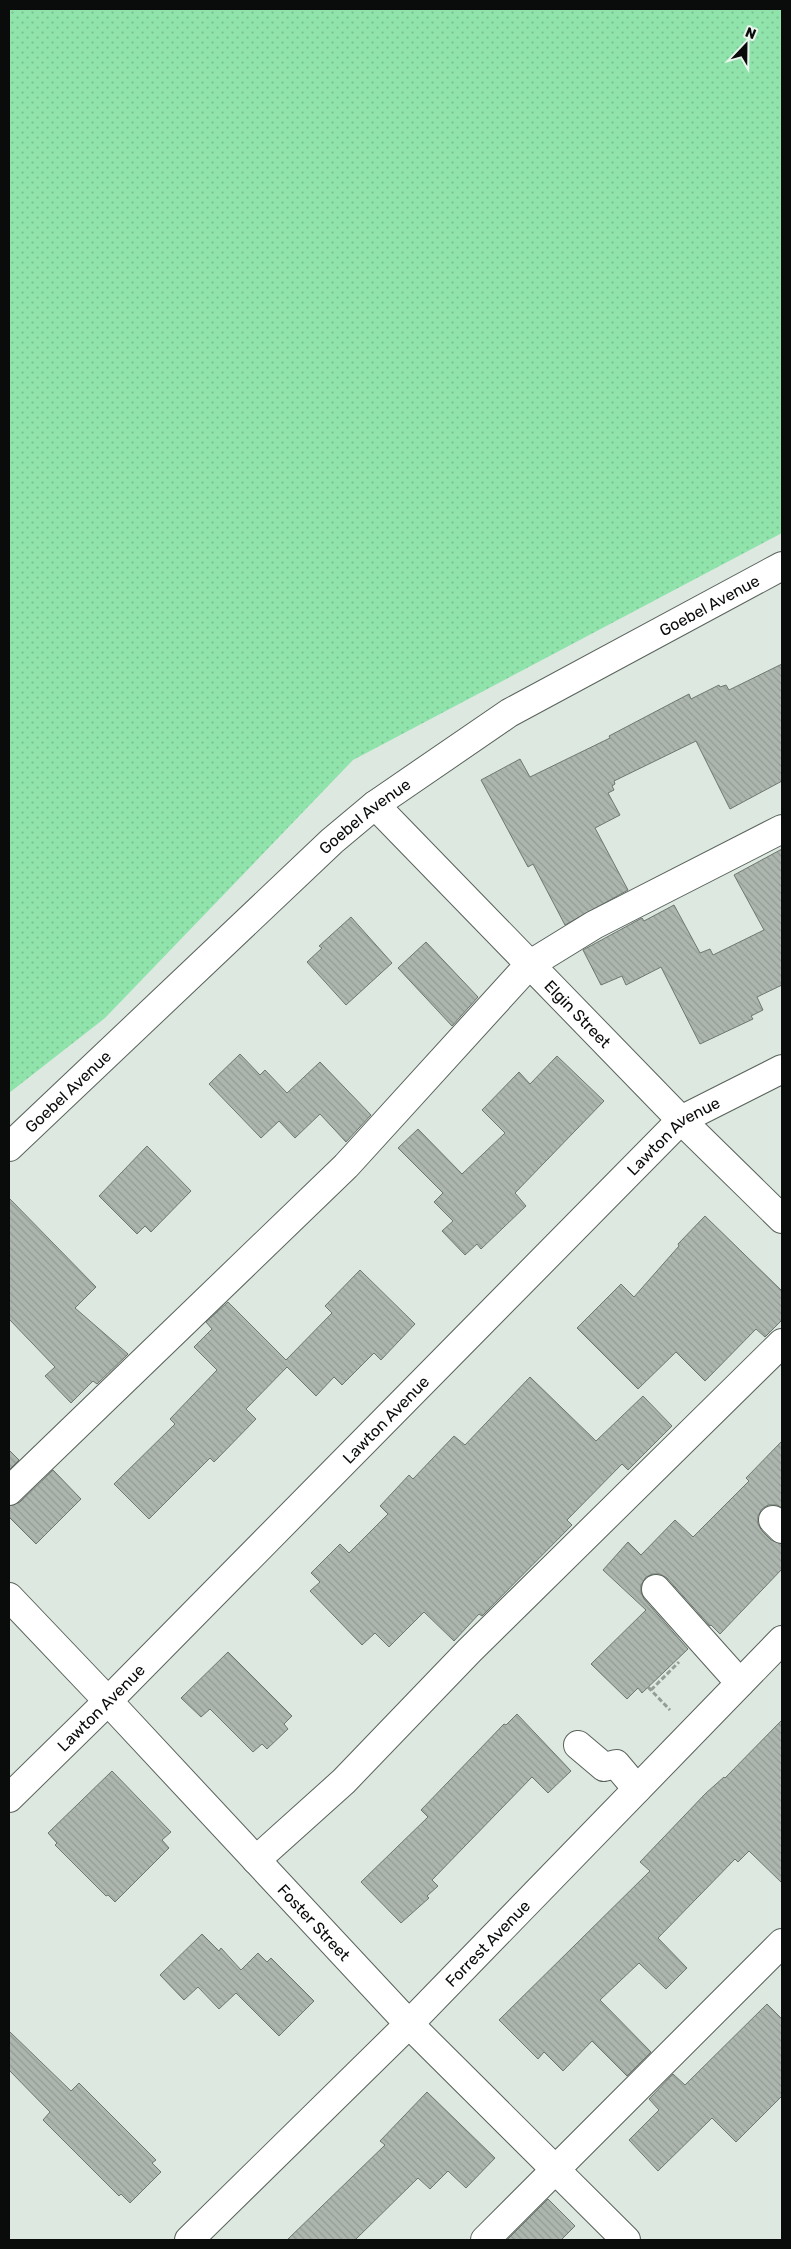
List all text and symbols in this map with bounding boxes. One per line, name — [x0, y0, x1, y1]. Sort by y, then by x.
north arrow — [721, 20, 771, 70]
text: N — [743, 24, 759, 43]
street label: Goebel Avenue — [656, 570, 763, 640]
street label: Goebel Avenue — [315, 774, 414, 858]
street label: Elgin Street — [541, 976, 615, 1052]
street label: Goebel Avenue — [21, 1046, 115, 1136]
street label: Lawton Avenue — [623, 1093, 723, 1179]
street label: Lawton Avenue — [338, 1372, 433, 1467]
street label: Lawton Avenue — [53, 1660, 149, 1755]
street label: Foster Street — [274, 1880, 354, 1964]
street label: Forrest Avenue — [441, 1896, 534, 1990]

